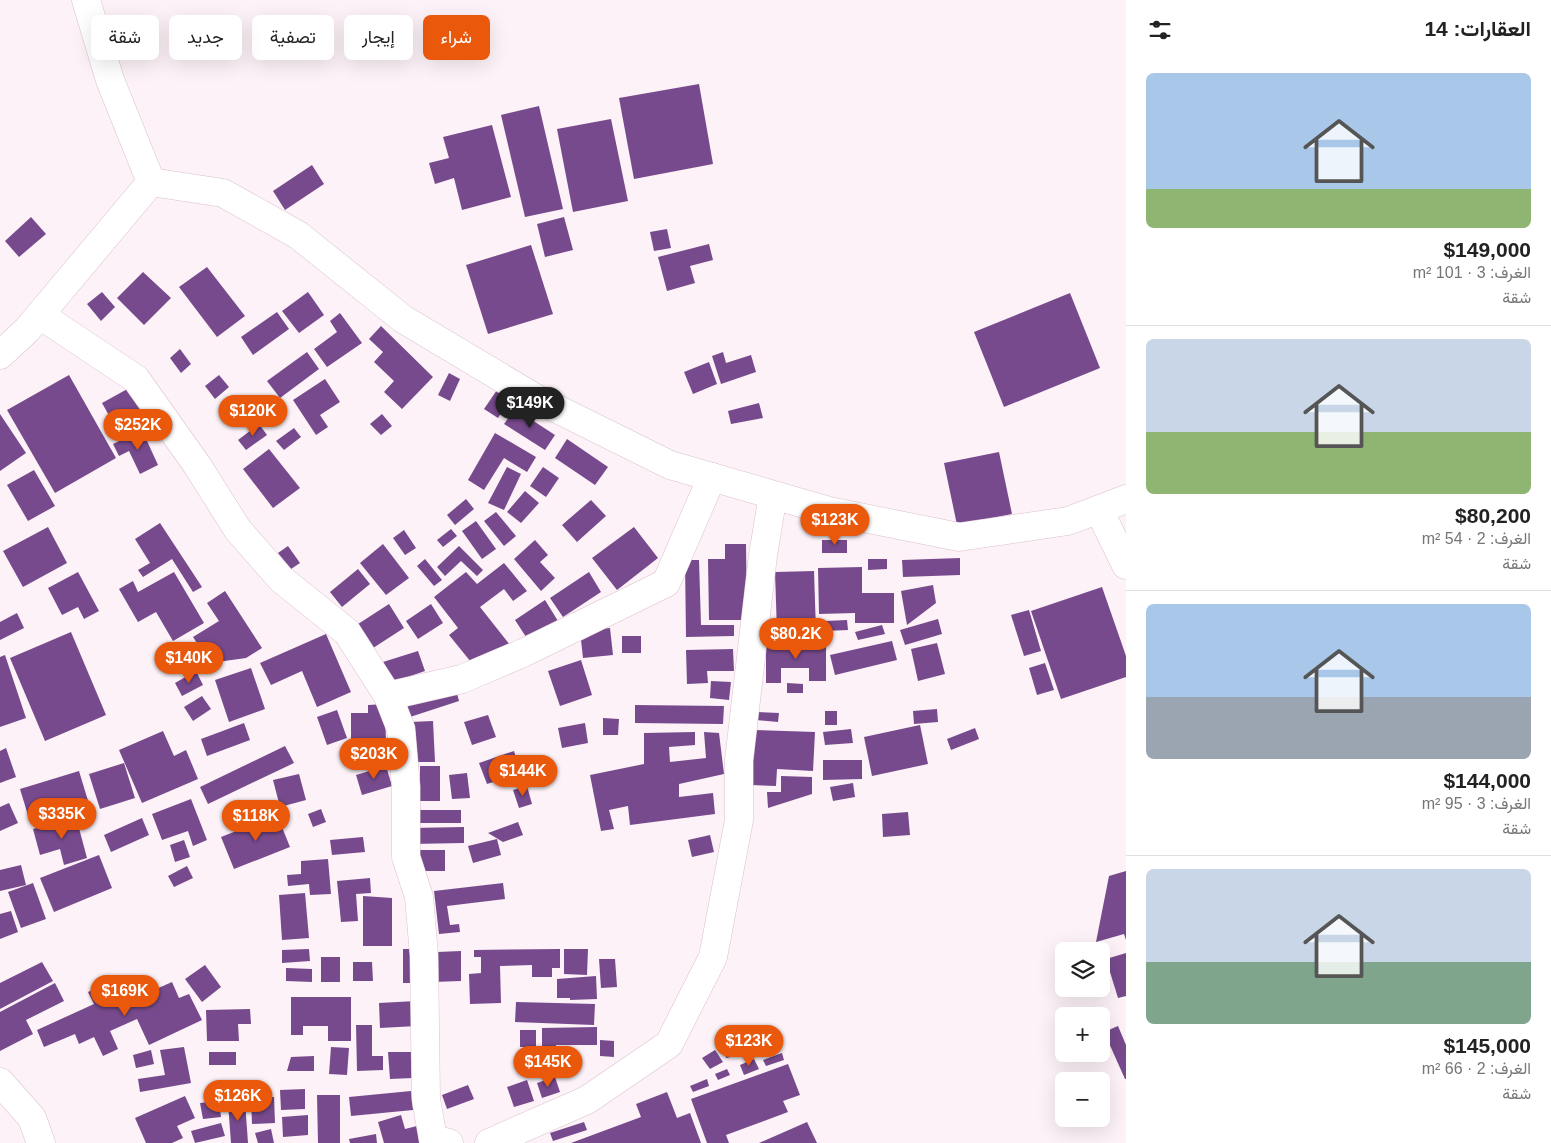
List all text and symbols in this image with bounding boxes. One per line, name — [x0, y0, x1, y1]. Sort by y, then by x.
chip: شقة — [91, 15, 159, 60]
chip: جديد — [169, 15, 242, 60]
chip: تصفية — [252, 15, 334, 60]
chip: إيجار — [344, 15, 413, 60]
chip: شراء — [423, 15, 490, 60]
icon: filters — [1146, 16, 1174, 44]
text: العقارات: 14 — [1424, 17, 1531, 40]
icon: home — [1294, 106, 1384, 196]
text: $149,000 — [1443, 238, 1531, 261]
text: الغرف: 3 · 101 m² — [1413, 264, 1531, 281]
text: شقة — [1502, 289, 1531, 306]
icon: home — [1294, 371, 1384, 461]
pin: $149K — [495, 386, 565, 429]
pin: $120K — [218, 394, 288, 437]
text: $149K — [506, 394, 554, 411]
text: $120K — [229, 402, 277, 419]
pin: $252K — [103, 408, 173, 451]
text: $252K — [114, 416, 162, 433]
pin: $123K — [800, 504, 870, 546]
text: $80,200 — [1455, 504, 1531, 527]
text: $123K — [811, 511, 859, 528]
text: الغرف: 2 · 54 m² — [1422, 530, 1531, 547]
text: شقة — [1502, 555, 1531, 572]
pin: $80.2K — [755, 618, 837, 660]
text: $80.2K — [770, 625, 822, 642]
icon: home — [1294, 636, 1384, 726]
pin: $140K — [154, 642, 224, 684]
text: $140K — [165, 649, 213, 666]
pin: $203K — [339, 738, 409, 780]
text: $203K — [350, 745, 398, 762]
pin: $144K — [488, 754, 558, 797]
text: $144K — [499, 762, 547, 779]
text: $144,000 — [1443, 769, 1531, 792]
text: الغرف: 3 · 95 m² — [1422, 795, 1531, 812]
pin: $335K — [27, 798, 97, 840]
pin: $118K — [221, 800, 291, 842]
text: $335K — [38, 805, 86, 822]
text: $118K — [233, 807, 279, 824]
text: شقة — [1502, 820, 1531, 837]
icon: home — [1294, 901, 1384, 991]
map controls — [1055, 942, 1110, 1127]
button: layers — [1055, 942, 1110, 997]
pin: $169K — [90, 974, 160, 1017]
text: $169K — [101, 982, 149, 999]
button: + — [1055, 1007, 1110, 1062]
pin: $123K — [714, 1024, 784, 1067]
text: $123K — [725, 1032, 773, 1049]
text: $145,000 — [1443, 1034, 1531, 1057]
pin: $145K — [513, 1046, 583, 1088]
text: $145K — [524, 1053, 572, 1070]
text: الغرف: 2 · 66 m² — [1422, 1060, 1531, 1077]
button: − — [1055, 1072, 1110, 1127]
pin: $126K — [203, 1080, 273, 1122]
text: شقة — [1502, 1085, 1531, 1102]
text: $126K — [214, 1087, 262, 1104]

